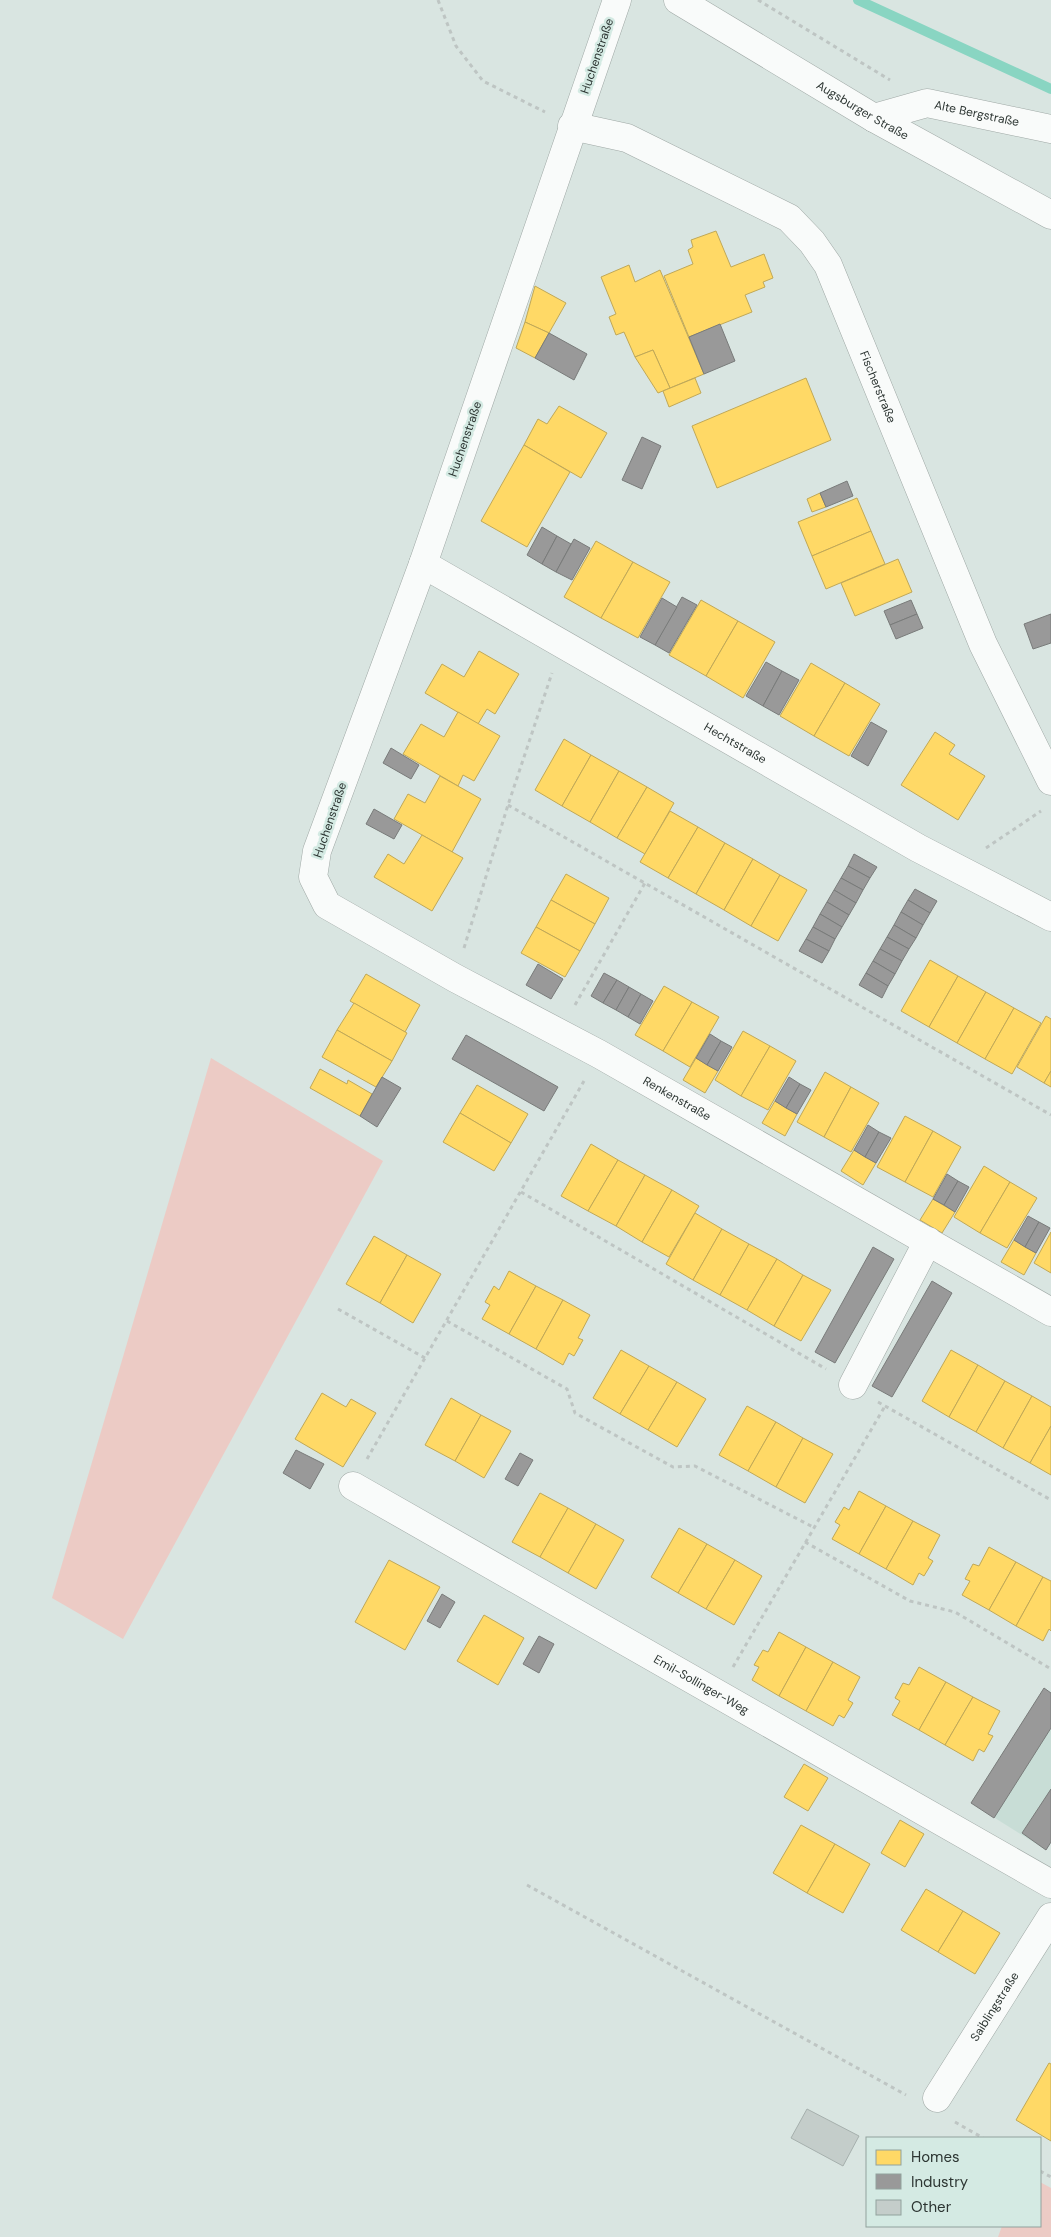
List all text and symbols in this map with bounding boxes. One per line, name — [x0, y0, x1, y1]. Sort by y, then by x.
street label: Huchenstraße — [577, 16, 617, 96]
street label: Augsburger Straße — [813, 77, 912, 144]
street label: Alte Bergstraße — [933, 97, 1021, 130]
street label: Fischerstraße — [856, 349, 900, 426]
street label: Huchenstraße — [445, 399, 485, 479]
street label: Hechtstraße — [701, 719, 770, 767]
street label: Huchenstraße — [310, 780, 350, 860]
street label: Renkenstraße — [640, 1073, 714, 1124]
street label: Emil-Sollinger-Weg — [651, 1651, 752, 1718]
street label: Saiblingstraße — [967, 1969, 1023, 2044]
legend — [866, 2137, 1041, 2227]
text: Homes — [911, 2147, 960, 2167]
text: Industry — [911, 2172, 969, 2192]
text: Other — [911, 2197, 952, 2217]

